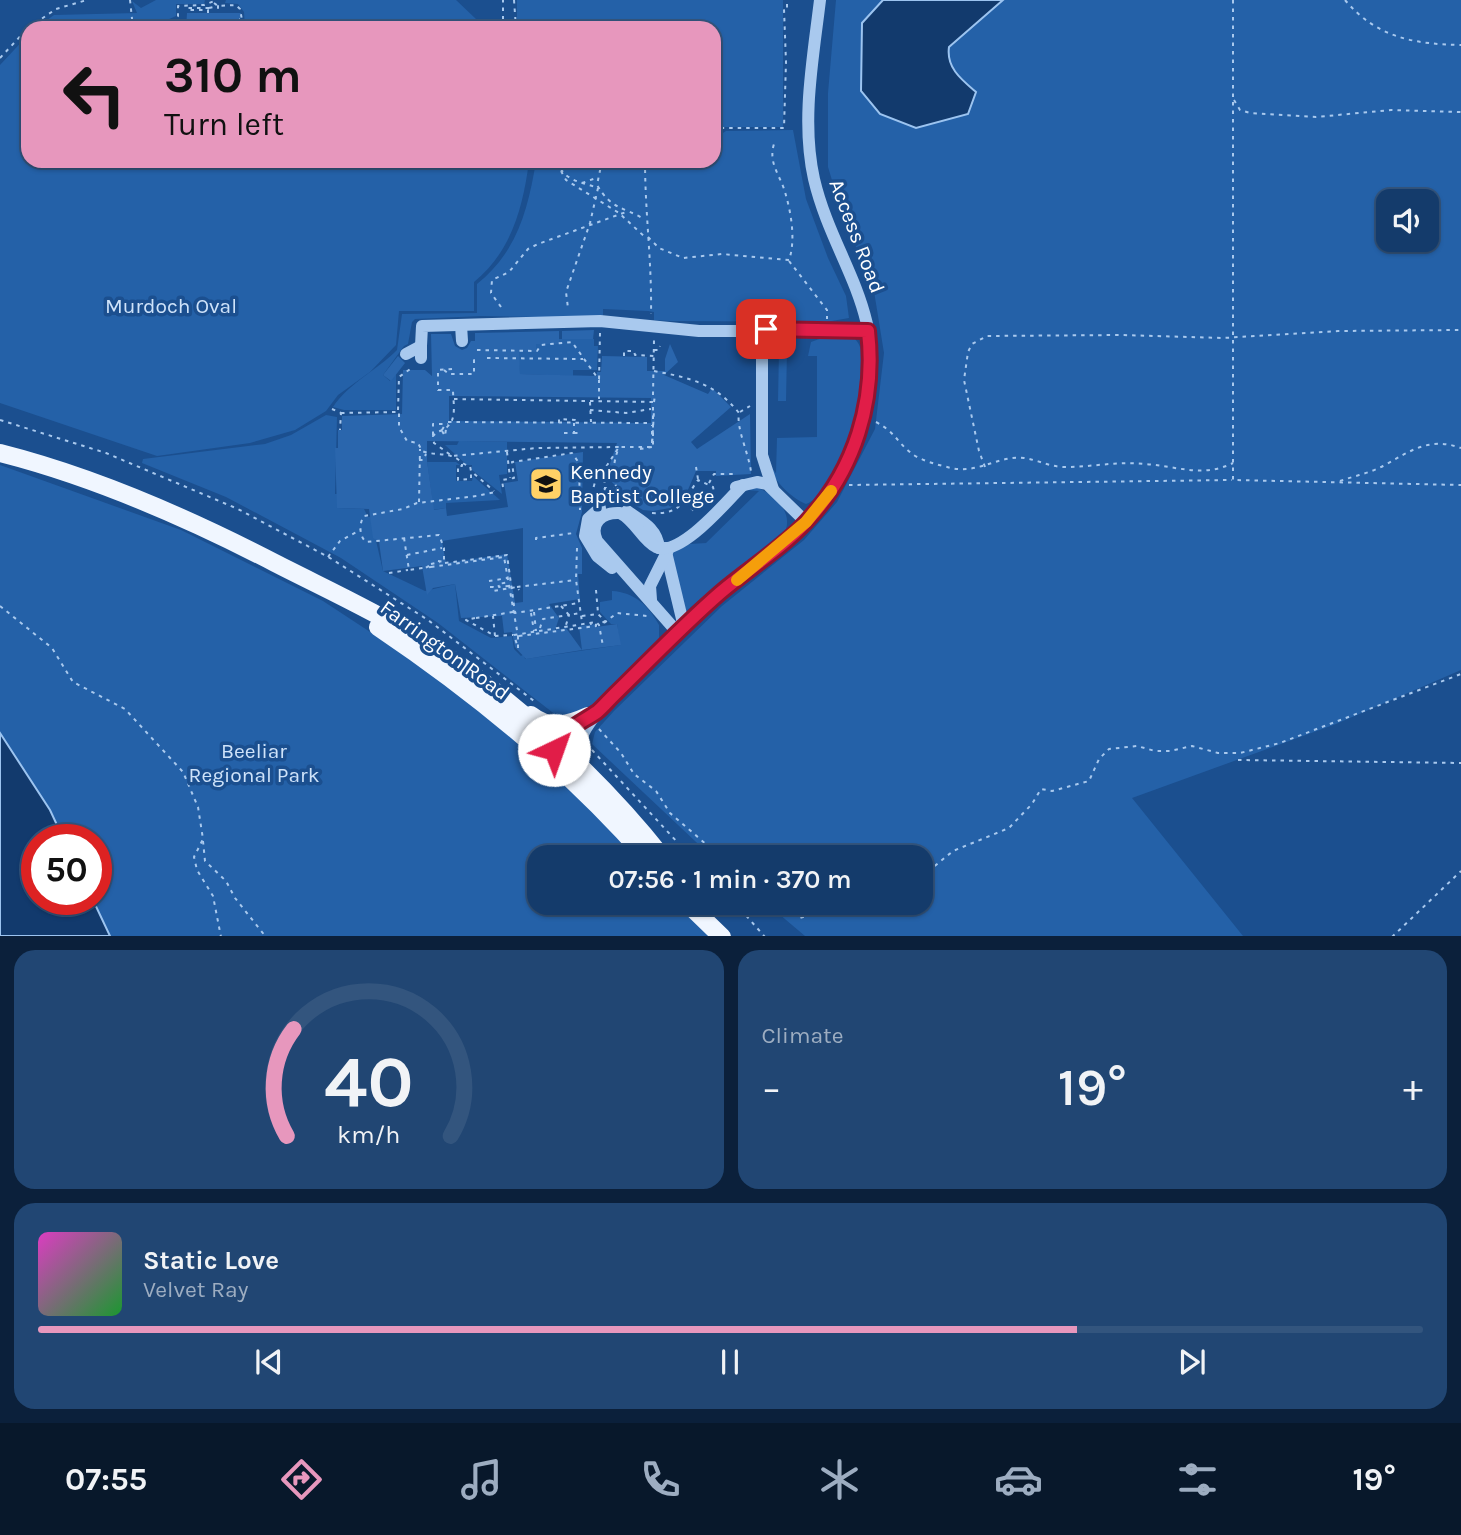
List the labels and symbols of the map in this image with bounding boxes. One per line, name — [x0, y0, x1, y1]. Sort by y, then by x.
street label: Access Road — [824, 176, 890, 296]
park label: Murdoch Oval — [105, 294, 237, 318]
pin — [736, 299, 796, 359]
place label: Kennedy Baptist College — [570, 460, 715, 508]
school or university icon: Kennedy Baptist College — [527, 465, 565, 503]
street label: Farrington Road — [376, 595, 514, 705]
position arrow — [517, 713, 591, 787]
park label: Beeliar Regional Park — [189, 739, 320, 787]
speed limit sign: 50 — [21, 824, 112, 915]

